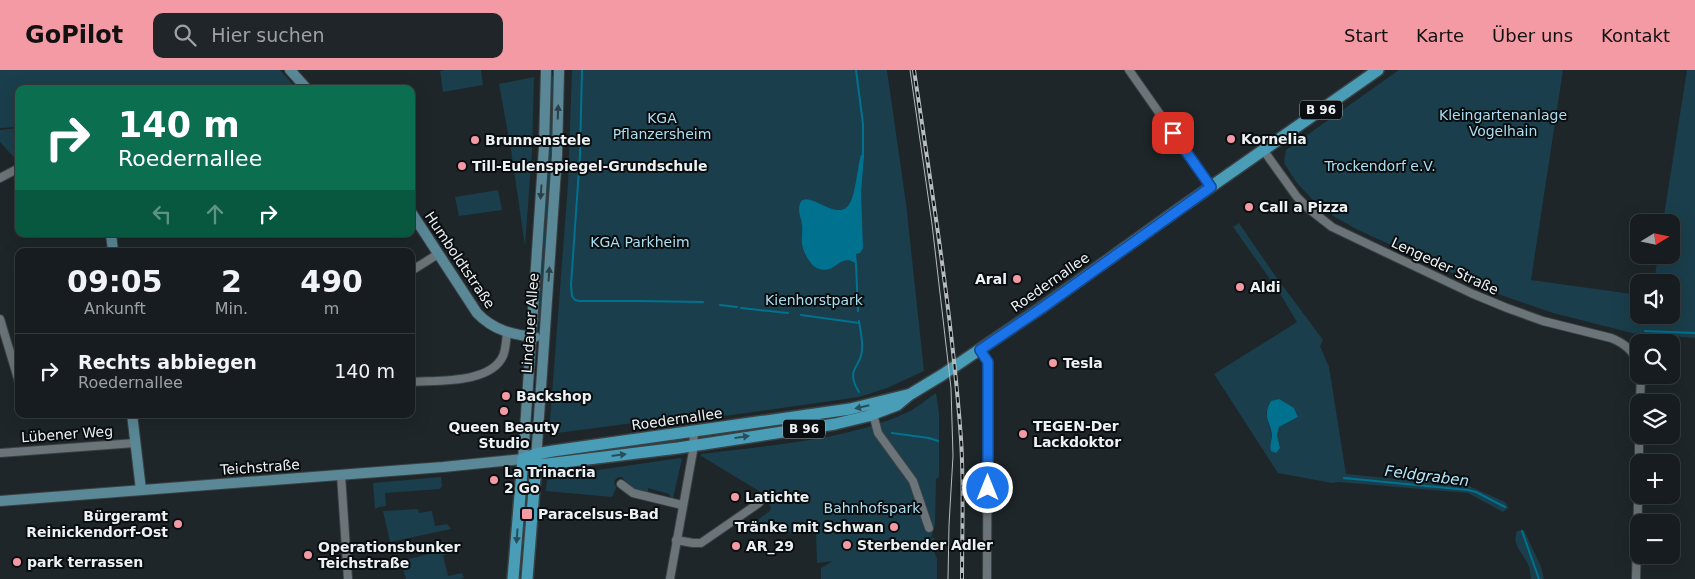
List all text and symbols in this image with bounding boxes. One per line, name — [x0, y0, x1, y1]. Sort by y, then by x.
search box — [153, 13, 503, 58]
text: GoPilot — [25, 21, 123, 49]
icon: search — [171, 21, 199, 49]
text: Hier suchen — [211, 24, 324, 46]
text: Start — [1344, 25, 1388, 46]
text: Karte — [1416, 25, 1464, 46]
text: Über uns — [1492, 25, 1573, 46]
text: Kontakt — [1601, 25, 1670, 46]
road number: B 96 — [1300, 100, 1342, 120]
one-way arrow — [555, 103, 563, 119]
icon: right — [35, 105, 100, 170]
text: 140 m — [118, 105, 240, 145]
park label: Kleingartenanlage Vogelhain — [1439, 107, 1567, 139]
park label: KGA Pflanzersheim — [613, 110, 711, 142]
pin — [1152, 112, 1194, 154]
icon: arrive — [1159, 119, 1187, 147]
place label: Kornelia — [1241, 131, 1307, 147]
place label: Brunnenstele — [485, 132, 591, 148]
marker: Kornelia — [1225, 133, 1237, 145]
marker: Brunnenstele — [469, 134, 481, 146]
text: Roedernallee — [118, 146, 262, 171]
place label: Till-Eulenspiegel-Grundschule — [472, 158, 708, 174]
park label: Trockendorf e.V. — [1323, 158, 1436, 174]
marker: Till-Eulenspiegel-Grundschule — [456, 160, 468, 172]
one-way arrow — [537, 185, 545, 201]
place label: Call a Pizza — [1259, 199, 1348, 215]
icon: left — [148, 200, 176, 228]
icon: ahead — [201, 200, 229, 228]
icon: right — [254, 200, 282, 228]
marker: Call a Pizza — [1243, 201, 1255, 213]
street label: Humboldtstraße — [422, 209, 498, 311]
north arrow — [1630, 214, 1680, 264]
map controls — [1630, 214, 1680, 564]
park label: KGA Parkheim — [590, 234, 690, 250]
street label: Lengeder Straße — [1389, 234, 1501, 298]
street label: Roedernallee — [1008, 249, 1092, 315]
text: 09:05 — [67, 264, 163, 299]
text: 2 — [221, 264, 242, 299]
text: 490 — [300, 264, 363, 299]
one-way arrow — [545, 266, 553, 282]
place label: Aral — [975, 271, 1007, 287]
street label: Lindauer Allee — [519, 272, 541, 374]
marker: Aral — [1011, 273, 1023, 285]
button: sound — [1630, 274, 1680, 324]
place label: Aldi — [1250, 279, 1280, 295]
marker: Aldi — [1234, 281, 1246, 293]
park label: Kienhorstpark — [765, 292, 864, 308]
text: Ankunft — [84, 299, 146, 318]
text: Min. — [215, 299, 248, 318]
text: m — [324, 299, 339, 318]
button: search — [1630, 334, 1680, 384]
text: Rechts abbiegen — [78, 351, 257, 373]
place label: Tesla — [1063, 355, 1103, 371]
icon: right — [35, 357, 63, 385]
marker: Tesla — [1047, 357, 1059, 369]
text: 140 m — [334, 360, 395, 382]
text: Roedernallee — [78, 373, 183, 392]
place label: Backshop — [516, 388, 592, 404]
marker: Backshop — [500, 390, 512, 402]
button: layers — [1630, 394, 1680, 444]
one-way arrow — [854, 403, 869, 411]
marker: Queen Beauty Studio — [498, 405, 510, 417]
street label: Roedernallee — [630, 405, 724, 433]
place label: TEGEN-Der Lackdoktor — [1033, 418, 1121, 450]
place label: Queen Beauty Studio — [448, 419, 560, 451]
road number: B 96 — [783, 419, 825, 438]
street label: Lübener Weg — [20, 423, 114, 445]
marker: TEGEN-Der Lackdoktor — [1017, 428, 1029, 440]
one-way arrow — [734, 433, 750, 441]
one-way arrow — [611, 451, 627, 459]
button: + — [1630, 454, 1680, 504]
street label: Teichstraße — [219, 456, 300, 478]
position arrow — [961, 461, 1013, 513]
water label: Feldgraben — [1384, 462, 1470, 490]
place label: La Trinacria 2 Go — [504, 464, 596, 496]
marker: La Trinacria 2 Go — [488, 474, 500, 486]
place label: Latichte — [745, 489, 809, 505]
marker: Latichte — [729, 491, 741, 503]
park label: Bahnhofspark — [824, 500, 921, 516]
place label: Paracelsus-Bad — [538, 506, 659, 522]
marker: Paracelsus-Bad — [520, 507, 534, 521]
place label: Bürgeramt Reinickendorf-Ost — [26, 508, 168, 540]
button: − — [1630, 514, 1680, 564]
marker: Bürgeramt Reinickendorf-Ost — [172, 518, 184, 530]
place label: Tränke mit Schwan — [735, 519, 884, 535]
marker: Tränke mit Schwan — [888, 521, 900, 533]
one-way arrow — [512, 529, 520, 545]
place label: Sterbender Adler — [857, 537, 993, 553]
place label: AR_29 — [746, 538, 794, 555]
place label: Operationsbunker Teichstraße — [318, 539, 461, 571]
marker: Sterbender Adler — [841, 539, 853, 551]
marker: AR_29 — [730, 540, 742, 552]
marker: Operationsbunker Teichstraße — [302, 549, 314, 561]
place label: park terrassen — [27, 554, 143, 570]
marker: park terrassen — [11, 556, 23, 568]

